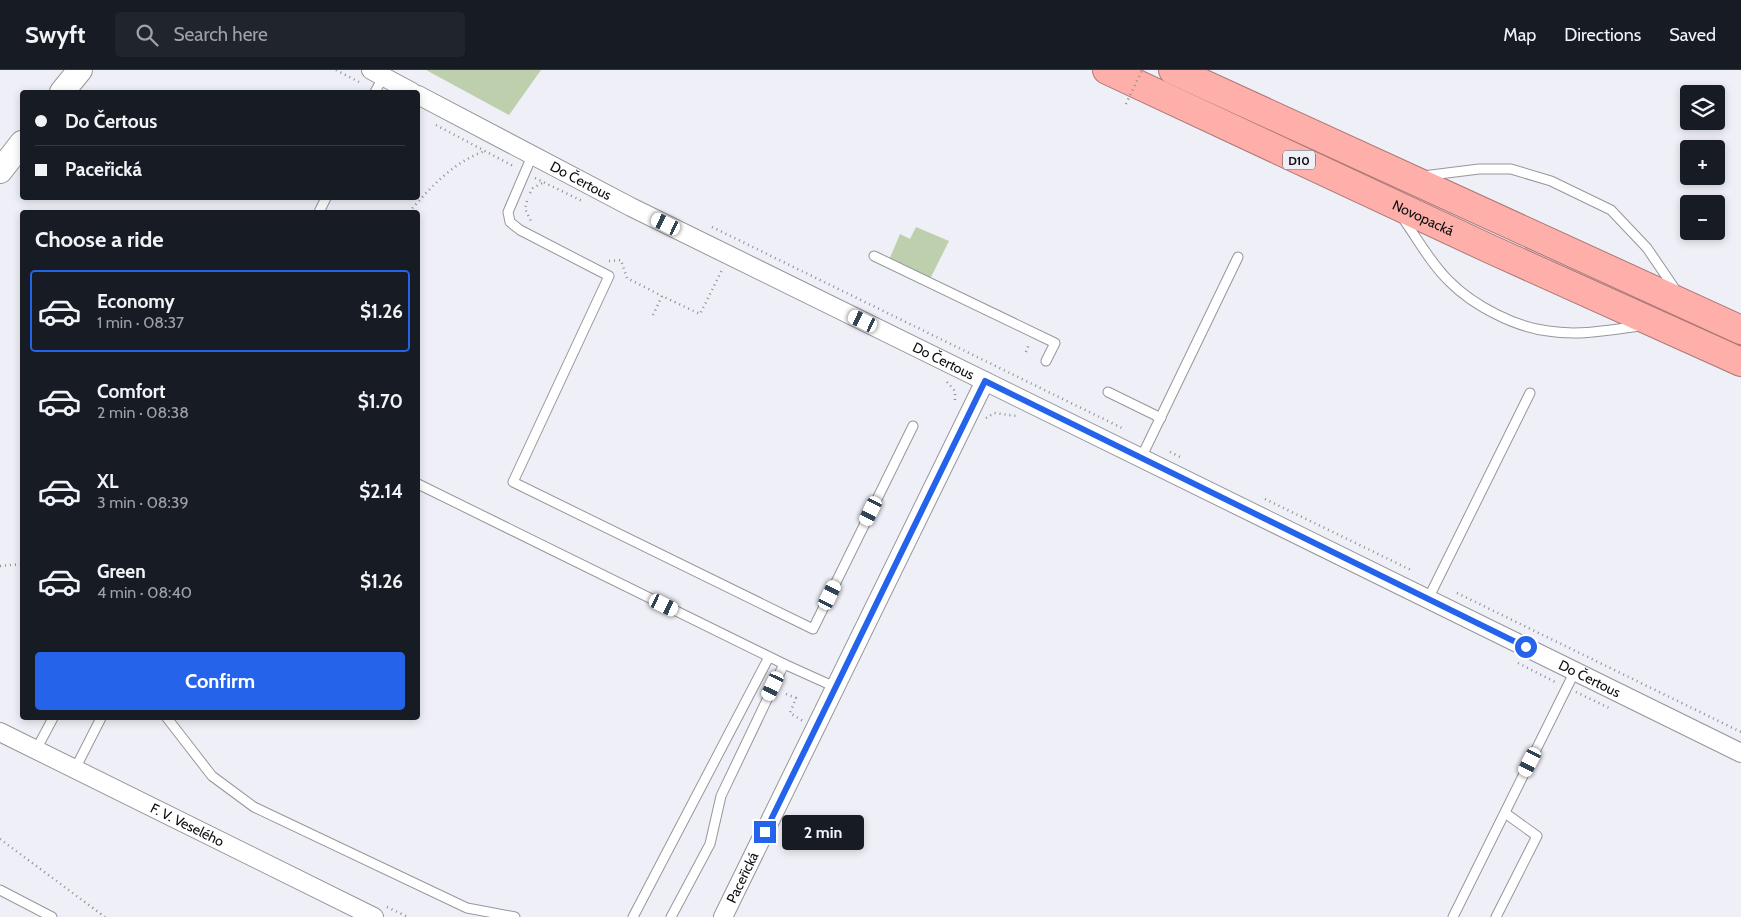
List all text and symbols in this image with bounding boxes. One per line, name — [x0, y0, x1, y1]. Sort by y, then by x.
search box — [115, 12, 465, 57]
text: Swyft — [25, 20, 85, 49]
icon: search — [133, 21, 161, 49]
text: Search here — [173, 23, 268, 46]
text: Map — [1503, 24, 1536, 46]
text: Directions — [1564, 24, 1641, 46]
text: Saved — [1669, 24, 1716, 46]
map controls — [1680, 85, 1725, 240]
button: layers — [1680, 85, 1725, 130]
text: Do Čertous — [65, 110, 157, 133]
button: + — [1680, 140, 1725, 185]
road number: D10 — [1283, 150, 1315, 170]
street label: Do Čertous — [547, 157, 615, 204]
text: Paceřická — [65, 158, 142, 181]
button: − — [1680, 195, 1725, 240]
street label: Novopacká — [1390, 196, 1457, 240]
car — [649, 211, 682, 237]
text: Choose a ride — [35, 226, 164, 253]
icon: car — [37, 289, 82, 334]
text: Economy — [97, 290, 175, 313]
text: $1.26 — [360, 300, 403, 323]
car — [846, 308, 879, 334]
text: 1 min · 08:37 — [97, 313, 184, 332]
street label: Do Čertous — [910, 338, 978, 384]
icon: car — [37, 379, 82, 424]
text: Comfort — [97, 380, 166, 403]
text: $1.70 — [358, 390, 403, 413]
text: 2 min · 08:38 — [97, 403, 189, 422]
icon: car — [37, 469, 82, 514]
text: XL — [97, 470, 118, 493]
text: $2.14 — [359, 480, 403, 503]
text: 3 min · 08:39 — [97, 493, 189, 512]
car — [857, 494, 884, 528]
icon: car — [37, 559, 82, 604]
text: Green — [97, 560, 146, 583]
text: $1.26 — [360, 570, 403, 593]
car — [816, 578, 843, 612]
text: 4 min · 08:40 — [97, 583, 192, 602]
car — [647, 592, 680, 618]
route start — [1515, 636, 1537, 658]
button: Confirm — [35, 652, 405, 710]
street label: Do Čertous — [1556, 656, 1624, 701]
car — [759, 669, 786, 703]
car — [1516, 745, 1543, 779]
street label: F. V. Veselého — [147, 799, 227, 851]
callout: 2 min — [782, 814, 865, 850]
route end — [754, 821, 776, 843]
text: 2 min — [804, 823, 842, 842]
street label: Paceřická — [722, 849, 763, 906]

